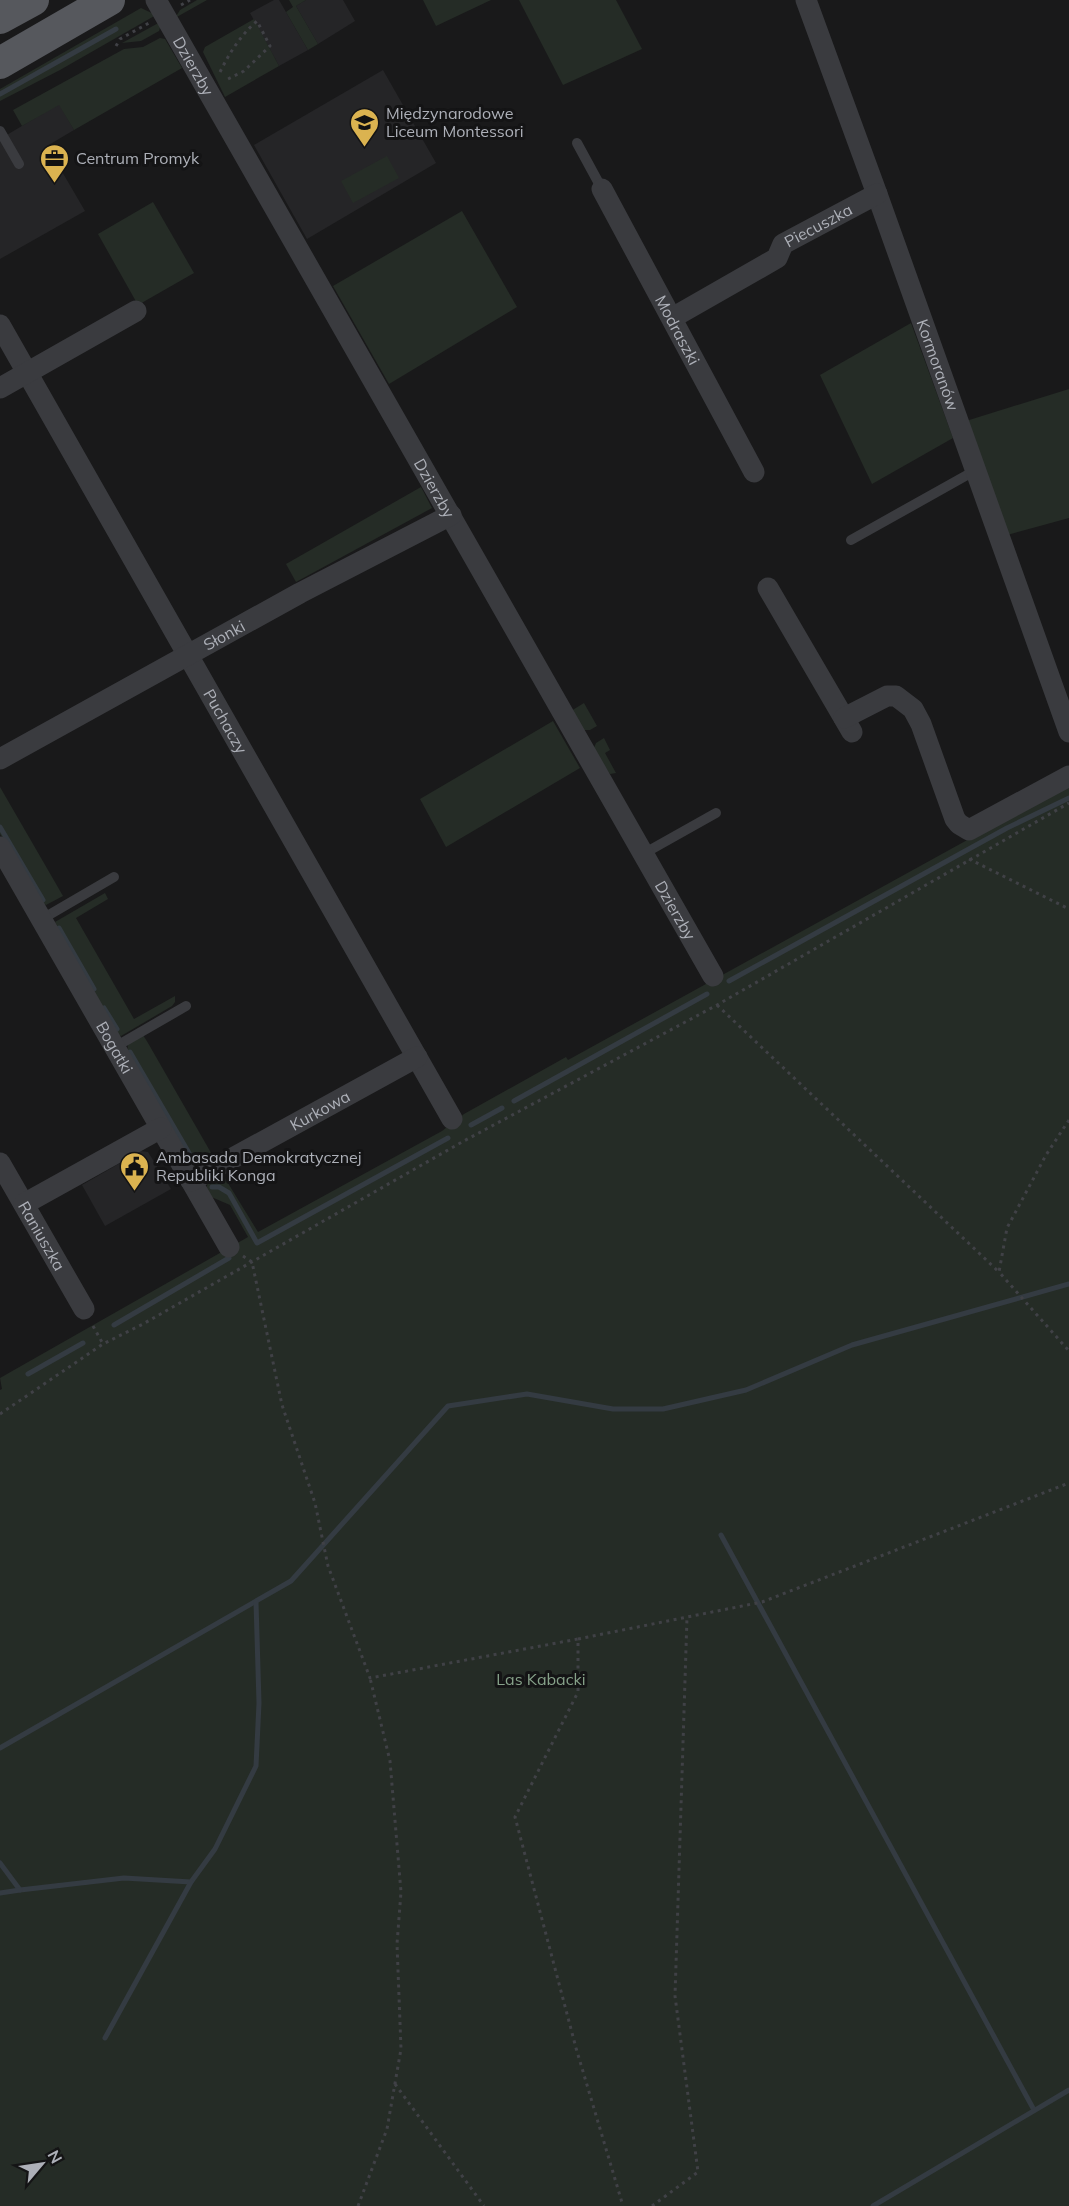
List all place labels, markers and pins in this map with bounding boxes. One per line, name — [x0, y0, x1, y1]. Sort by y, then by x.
place label: Międzynarodowe Liceum Montessori — [386, 103, 524, 141]
school or university icon: Międzynarodowe Liceum Montessori — [349, 106, 381, 148]
office icon: Centrum Promyk — [39, 142, 71, 184]
place label: Centrum Promyk — [76, 148, 200, 168]
place label: Ambasada Demokratycznej Republiki Konga — [156, 1147, 362, 1185]
public building icon: Ambasada Demokratycznej Republiki Konga — [119, 1150, 151, 1192]

